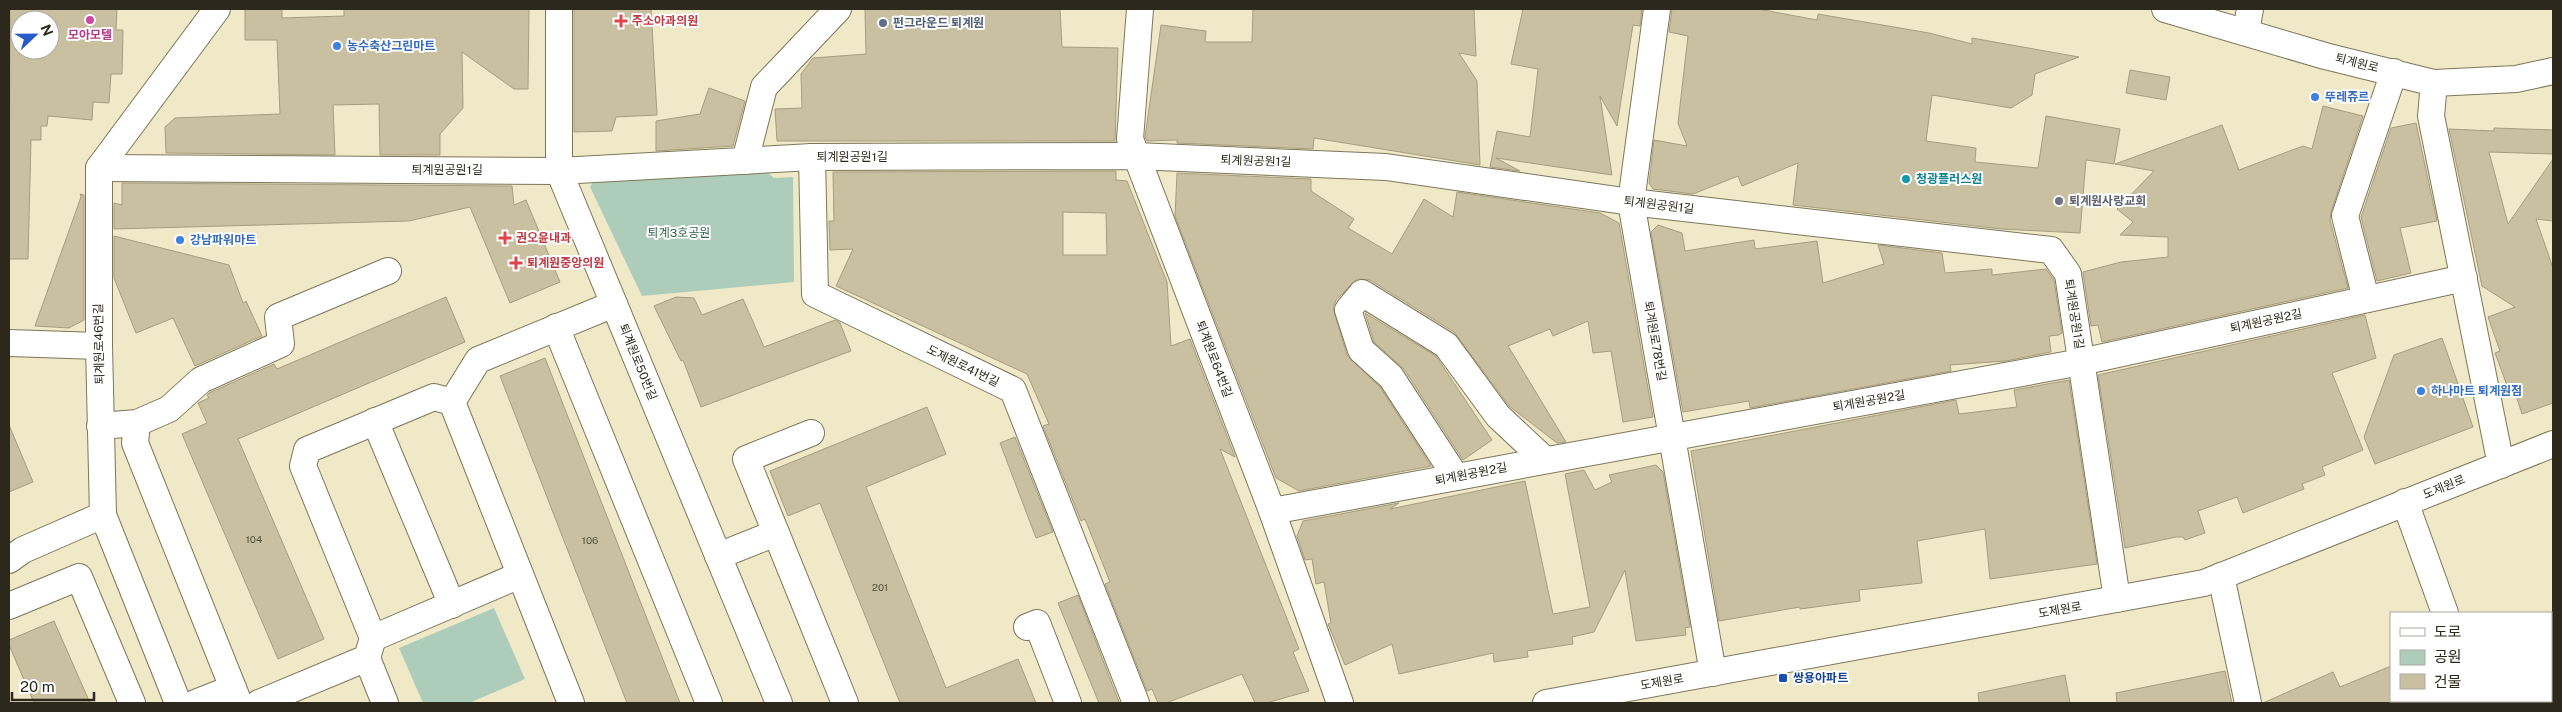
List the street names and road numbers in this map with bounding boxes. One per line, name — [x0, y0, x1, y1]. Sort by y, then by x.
street label: 퇴계원로 — [2334, 51, 2380, 75]
street label: 퇴계원공원1길 — [816, 150, 888, 164]
street label: 퇴계원공원1길 — [1220, 153, 1292, 169]
street label: 퇴계원공원1길 — [411, 163, 483, 177]
street label: 퇴계원공원1길 — [1623, 194, 1695, 216]
street label: 퇴계원공원1길 — [2062, 278, 2086, 350]
street label: 퇴계원로78번길 — [1641, 300, 1669, 382]
street label: 퇴계원로46번길 — [91, 303, 107, 385]
street label: 퇴계원공원2길 — [2229, 307, 2303, 335]
street label: 퇴계원로64번길 — [1193, 319, 1235, 399]
street label: 퇴계원로50번길 — [616, 322, 660, 402]
street label: 도제원로41번길 — [925, 342, 1001, 390]
street label: 퇴계원공원2길 — [1832, 388, 1906, 414]
street label: 퇴계원공원2길 — [1434, 460, 1508, 488]
street label: 도제원로 — [2421, 472, 2467, 502]
street label: 도제원로 — [2037, 599, 2083, 621]
street label: 도제원로 — [1639, 671, 1685, 693]

